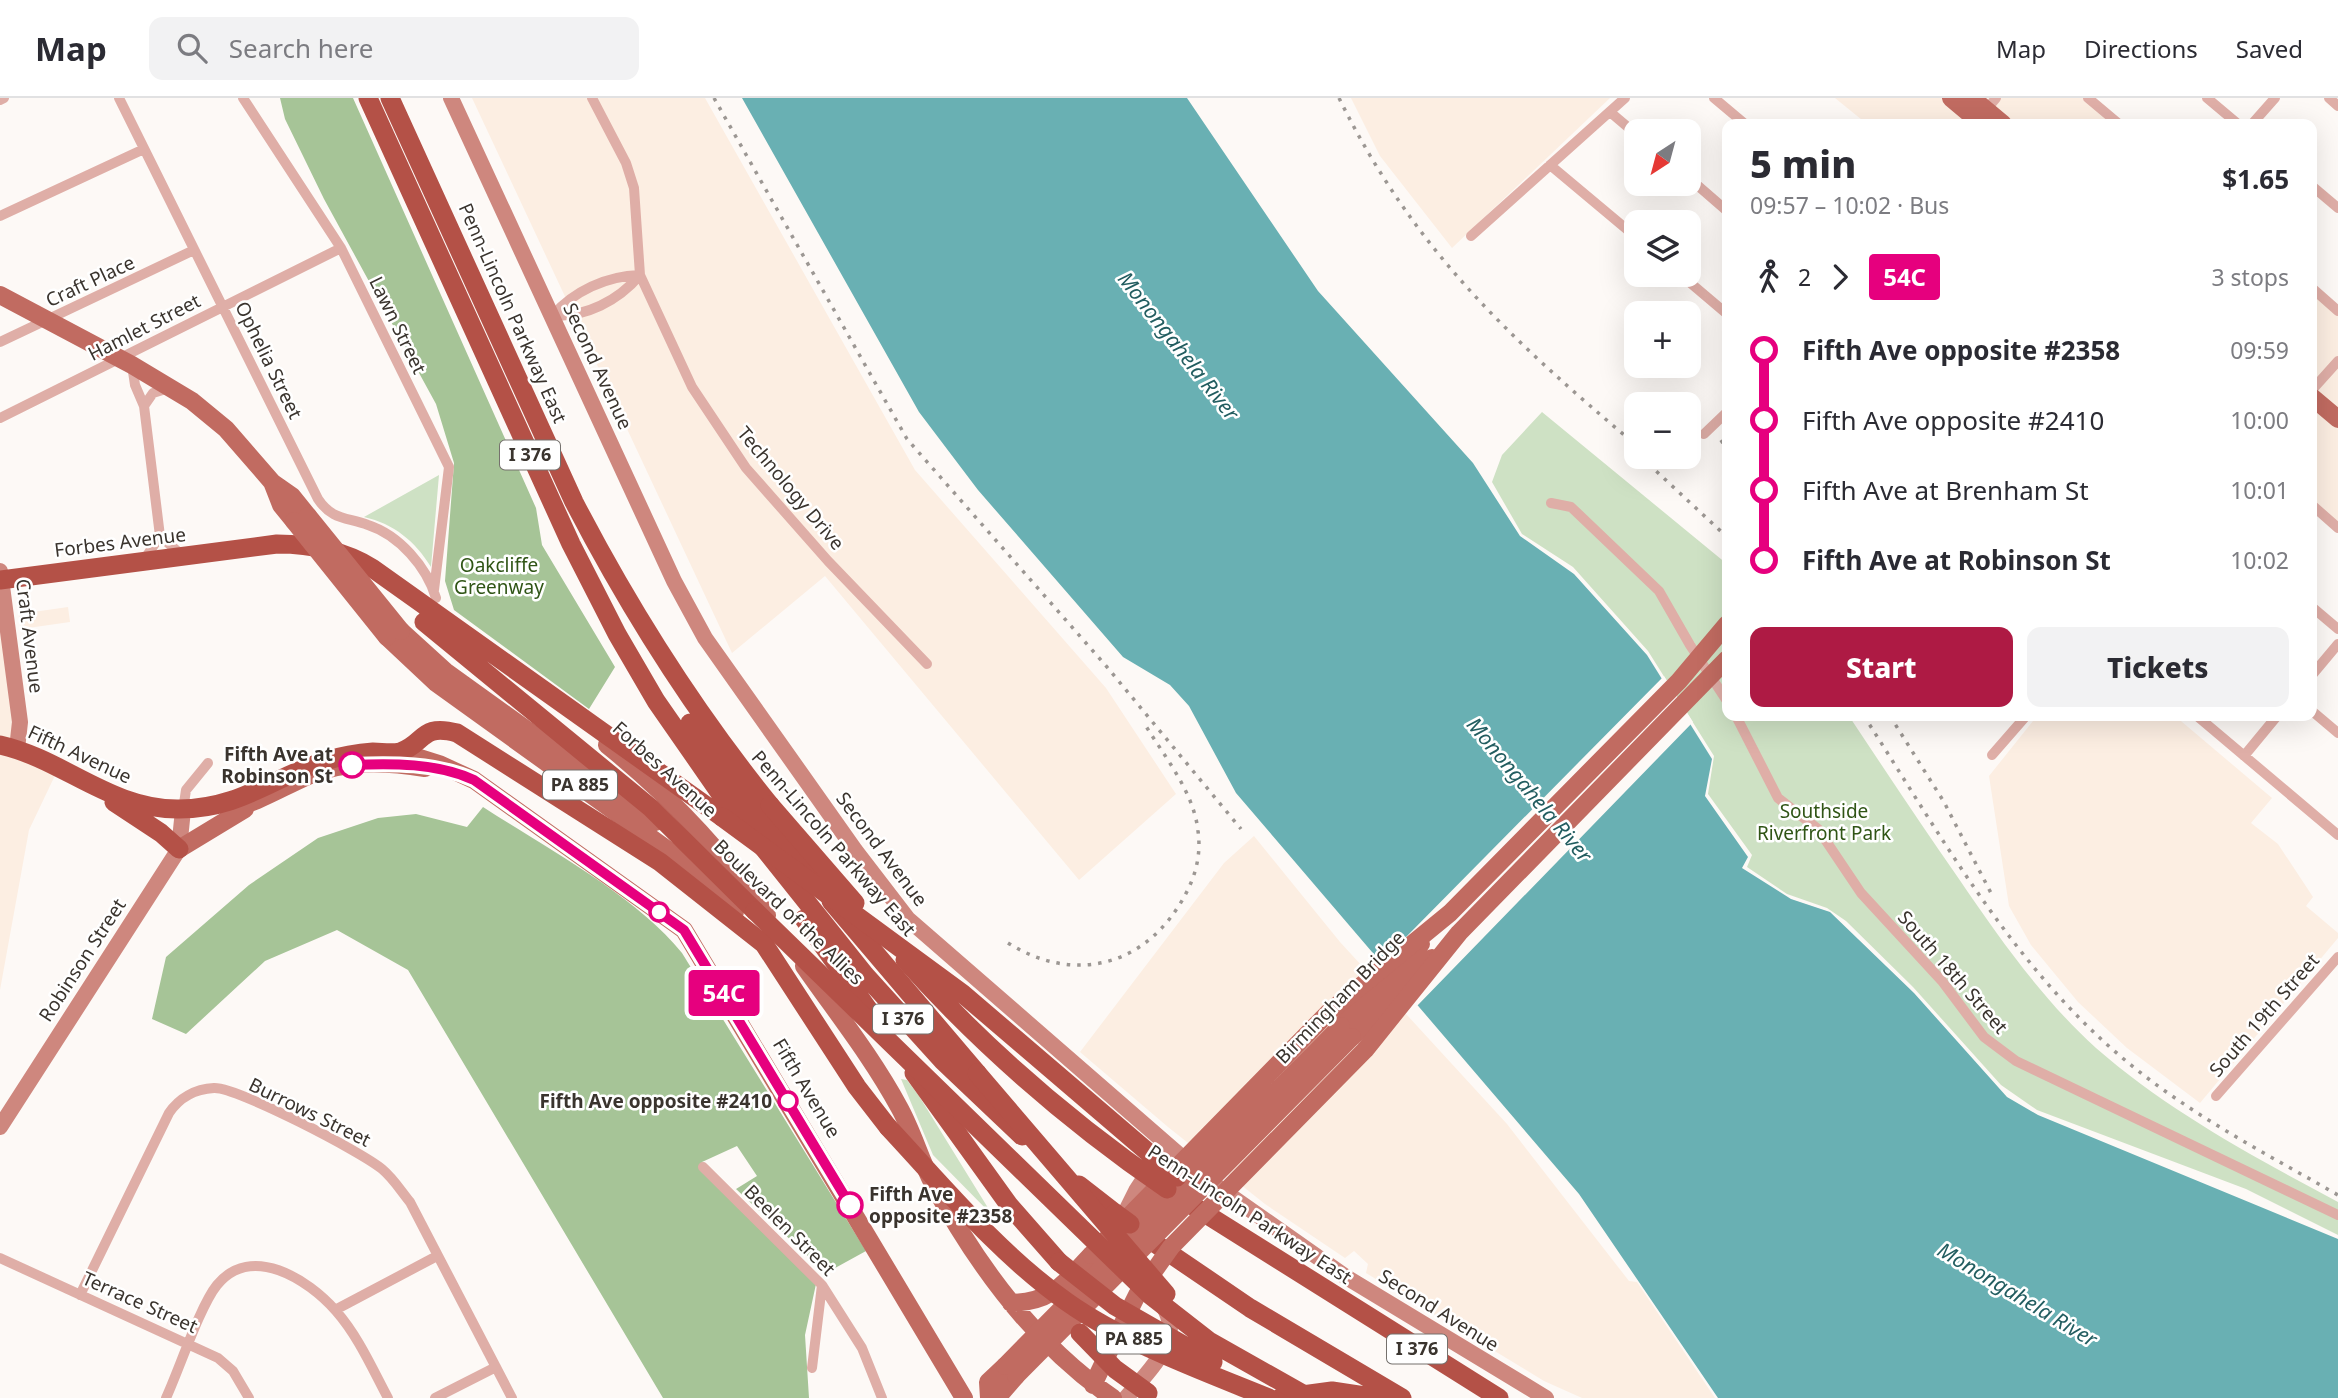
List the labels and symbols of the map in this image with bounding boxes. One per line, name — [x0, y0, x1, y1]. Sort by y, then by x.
north arrow — [1624, 119, 1701, 196]
street label: Penn-Lincoln Parkway East — [453, 199, 573, 427]
street label: Craft Place — [41, 249, 139, 313]
water label: Monongahela River — [1112, 265, 1247, 427]
street label: Lawn Street — [363, 272, 433, 378]
street label: Hamlet Street — [83, 287, 205, 366]
street label: Ophelia Street — [229, 297, 309, 423]
street label: Second Avenue — [557, 298, 639, 434]
street label: Technology Drive — [732, 421, 850, 555]
road number: I 376 — [500, 440, 560, 470]
street label: Forbes Avenue — [53, 521, 187, 563]
park label: Oakcliffe Greenway — [454, 552, 544, 600]
street label: Craft Avenue — [10, 577, 50, 695]
water label: Monongahela River — [1461, 711, 1600, 869]
street label: Forbes Avenue — [607, 715, 723, 823]
street label: Fifth Avenue — [24, 719, 136, 789]
place label: Fifth Ave at Robinson St — [221, 741, 333, 789]
street label: Penn-Lincoln Parkway East — [746, 745, 922, 942]
marker: Fifth Ave at Robinson St — [339, 752, 365, 778]
road number: PA 885 — [543, 770, 617, 800]
street label: Second Avenue — [830, 787, 934, 911]
park label: Southside Riverfront Park — [1757, 798, 1891, 846]
street label: Boulevard of the Allies — [708, 833, 870, 991]
street label: Robinson Street — [32, 893, 132, 1027]
unlabelled marker — [649, 902, 669, 922]
street label: South 18th Street — [1892, 905, 2014, 1039]
street label: Birmingham Bridge — [1270, 925, 1410, 1069]
street label: South 19th Street — [2203, 948, 2325, 1082]
line badge: 54C — [684, 970, 764, 1016]
road number: I 376 — [873, 1004, 933, 1034]
street label: Fifth Avenue — [767, 1033, 847, 1143]
street label: Burrows Street — [245, 1071, 375, 1153]
place label: Fifth Ave opposite #2410 — [539, 1088, 772, 1114]
marker: Fifth Ave opposite #2410 — [778, 1091, 798, 1111]
street label: Penn-Lincoln Parkway East — [1143, 1138, 1357, 1290]
street label: Beelen Street — [739, 1179, 841, 1281]
place label: Fifth Ave opposite #2358 — [869, 1181, 1012, 1229]
marker: Fifth Ave opposite #2358 — [837, 1192, 863, 1218]
water label: Monongahela River — [1933, 1235, 2104, 1354]
street label: Second Avenue — [1374, 1263, 1504, 1357]
street label: Terrace Street — [78, 1265, 202, 1339]
road number: PA 885 — [1097, 1324, 1171, 1354]
road number: I 376 — [1387, 1334, 1447, 1364]

